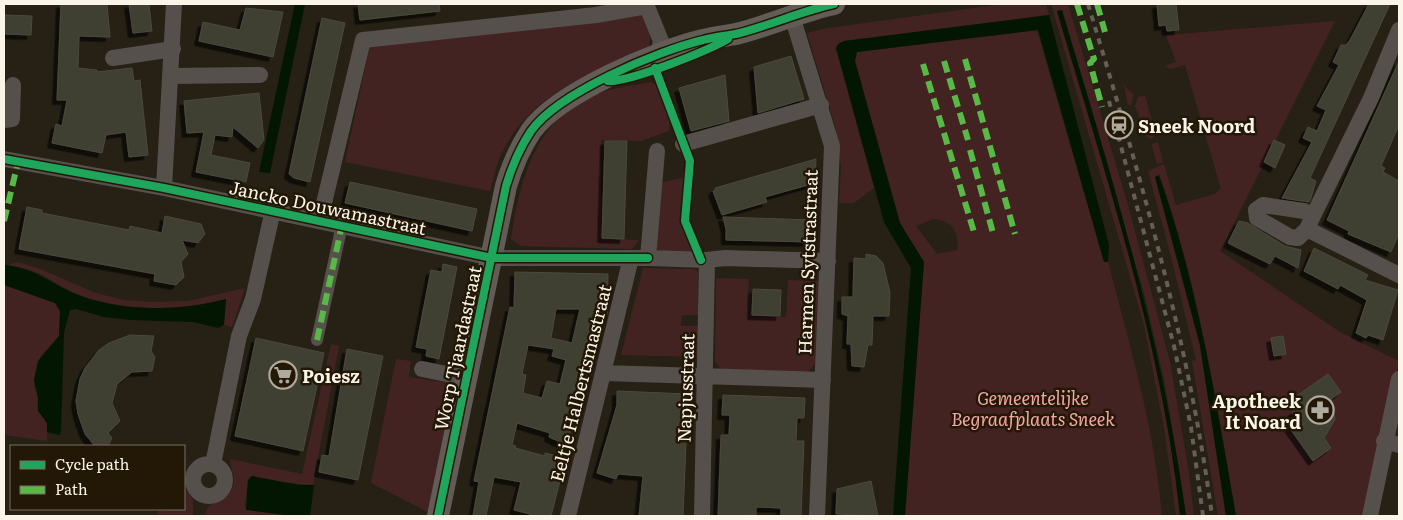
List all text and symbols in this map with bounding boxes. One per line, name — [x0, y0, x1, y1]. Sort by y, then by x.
station icon: Sneek Noord — [1104, 110, 1134, 140]
place label: Sneek Noord — [1138, 112, 1256, 139]
street label: Harmen Sytstrastraat — [790, 168, 824, 355]
street label: Jancko Douwamastraat — [227, 173, 430, 241]
street label: Worp Tjaardastraat — [426, 262, 488, 433]
street label: Eeltje Halbertsmastraat — [542, 280, 618, 485]
street label: Napjusstraat — [670, 332, 700, 443]
supermarket icon: Poiesz — [268, 360, 298, 390]
place label: Poiesz — [302, 362, 360, 389]
park label: Gemeentelijke Begraafplaats Sneek — [951, 384, 1115, 432]
place label: Apotheek It Noard — [1212, 387, 1302, 435]
pharmacy icon: Apotheek It Noard — [1305, 395, 1335, 425]
legend — [10, 445, 185, 510]
text: Cycle path — [55, 452, 130, 475]
text: Path — [55, 477, 88, 500]

